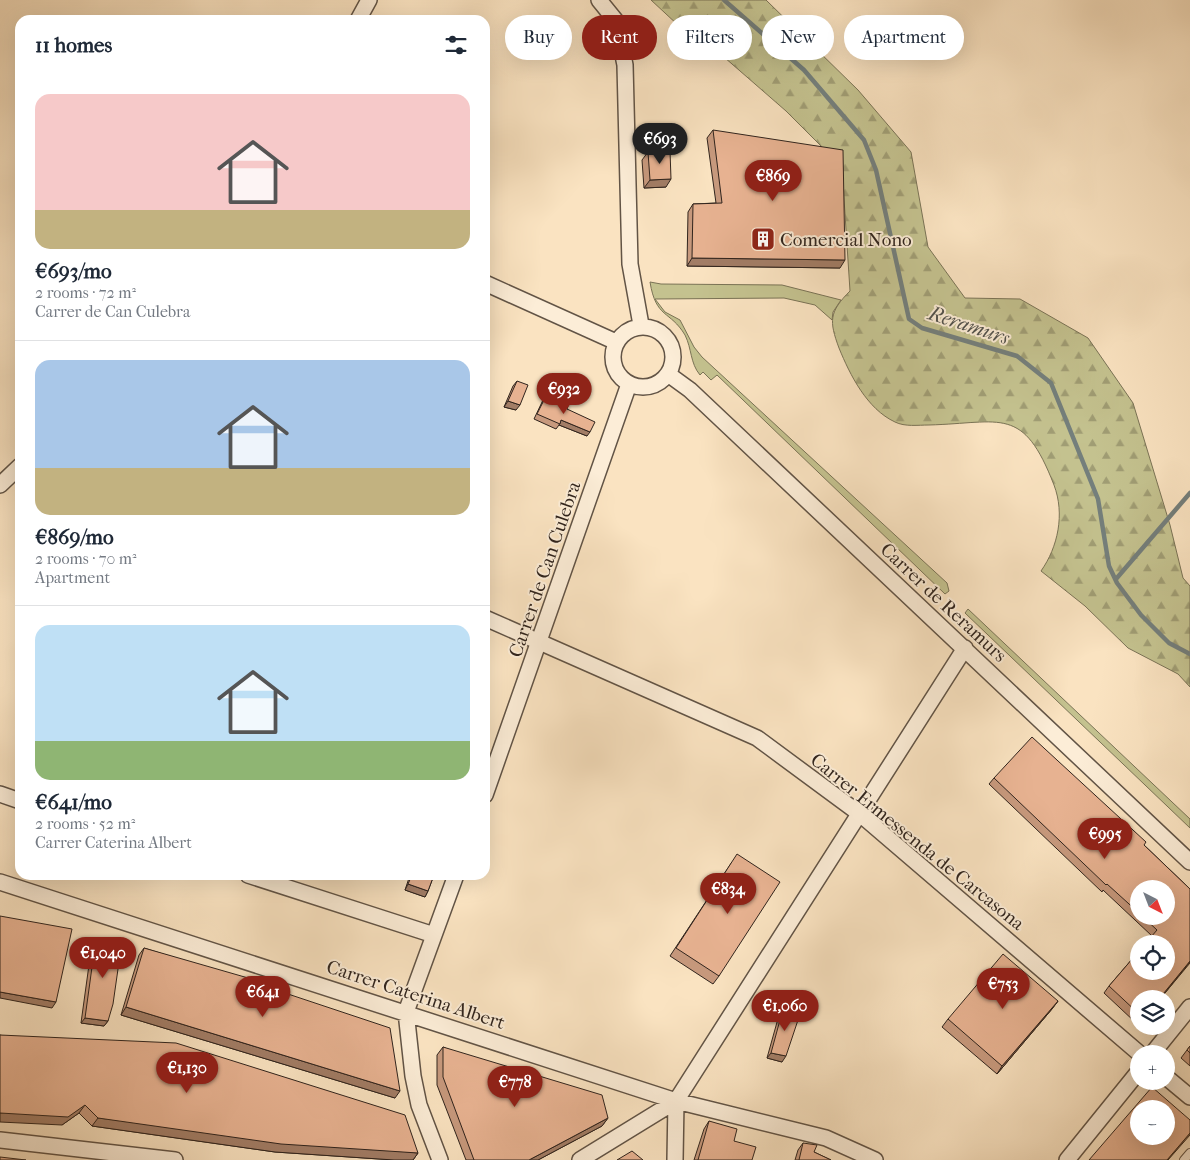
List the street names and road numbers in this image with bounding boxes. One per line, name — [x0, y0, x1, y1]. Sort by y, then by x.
street label: Carrer de Can Culebra — [505, 478, 585, 660]
street label: Carrer de Reramurs — [876, 539, 1011, 667]
street label: Carrer Ermessenda de Carcasona — [806, 749, 1029, 935]
street label: Carrer Caterina Albert — [324, 956, 508, 1034]

